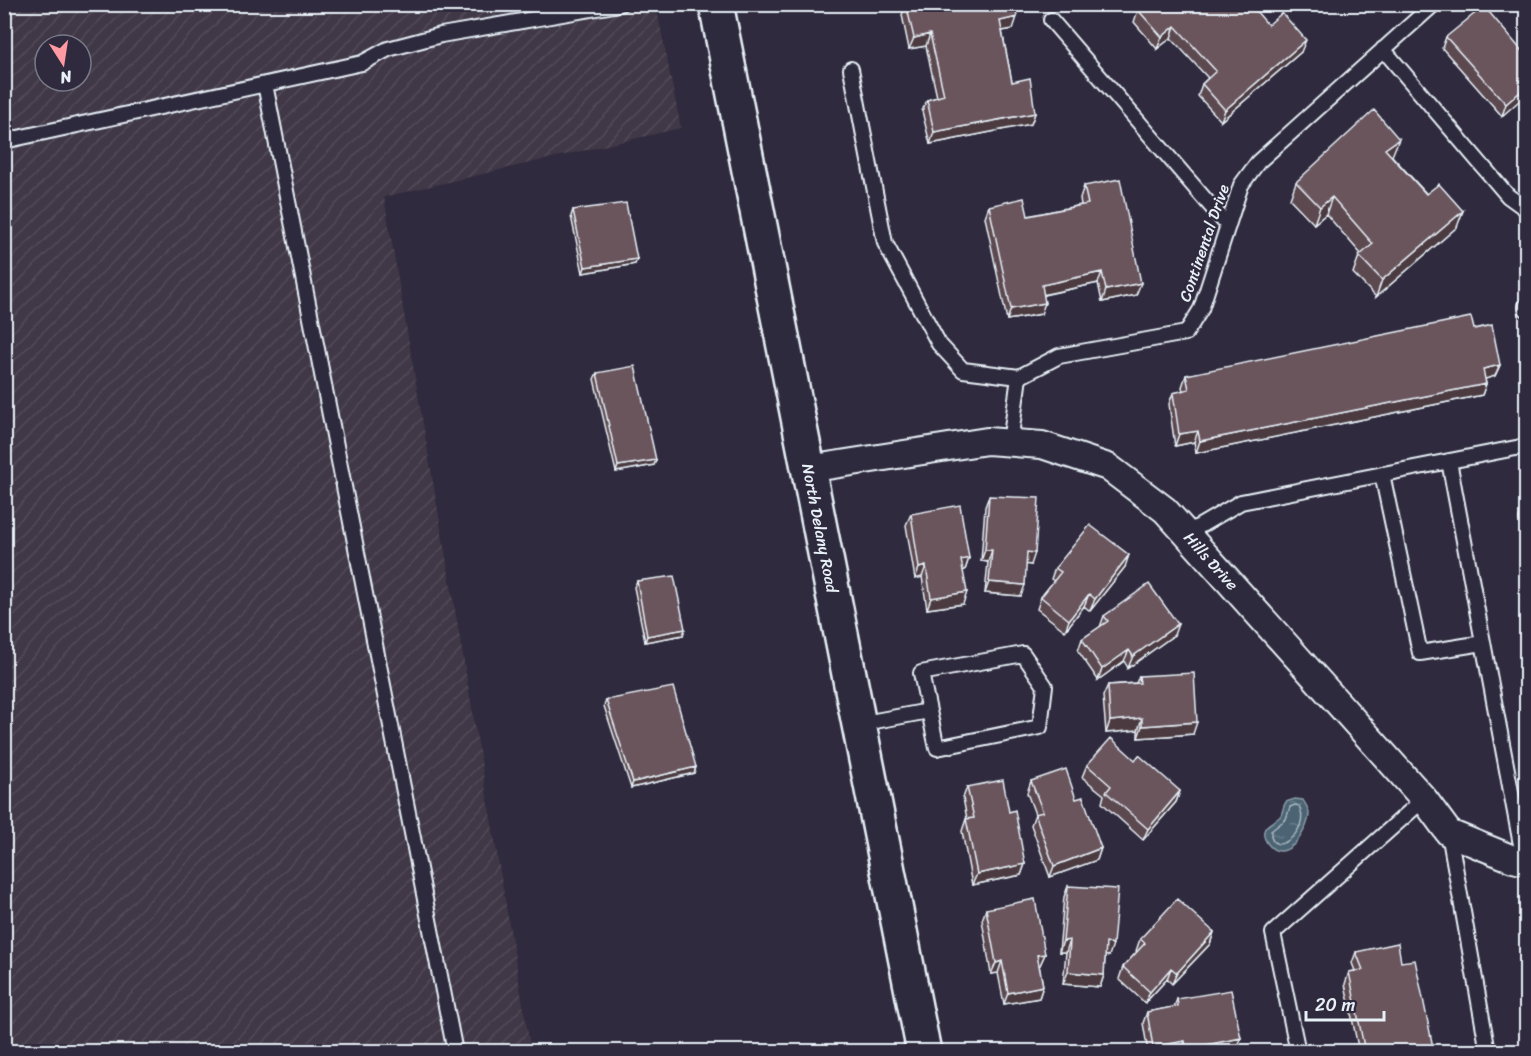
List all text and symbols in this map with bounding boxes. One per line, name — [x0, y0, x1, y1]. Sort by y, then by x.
north arrow — [33, 33, 93, 93]
text: N — [57, 62, 75, 93]
street label: Continental Drive — [1170, 180, 1238, 306]
street label: North Delany Road — [793, 461, 847, 597]
street label: Hills Drive — [1176, 525, 1246, 597]
scale bar — [1306, 984, 1384, 1022]
text: 20 m — [1315, 989, 1355, 1021]

